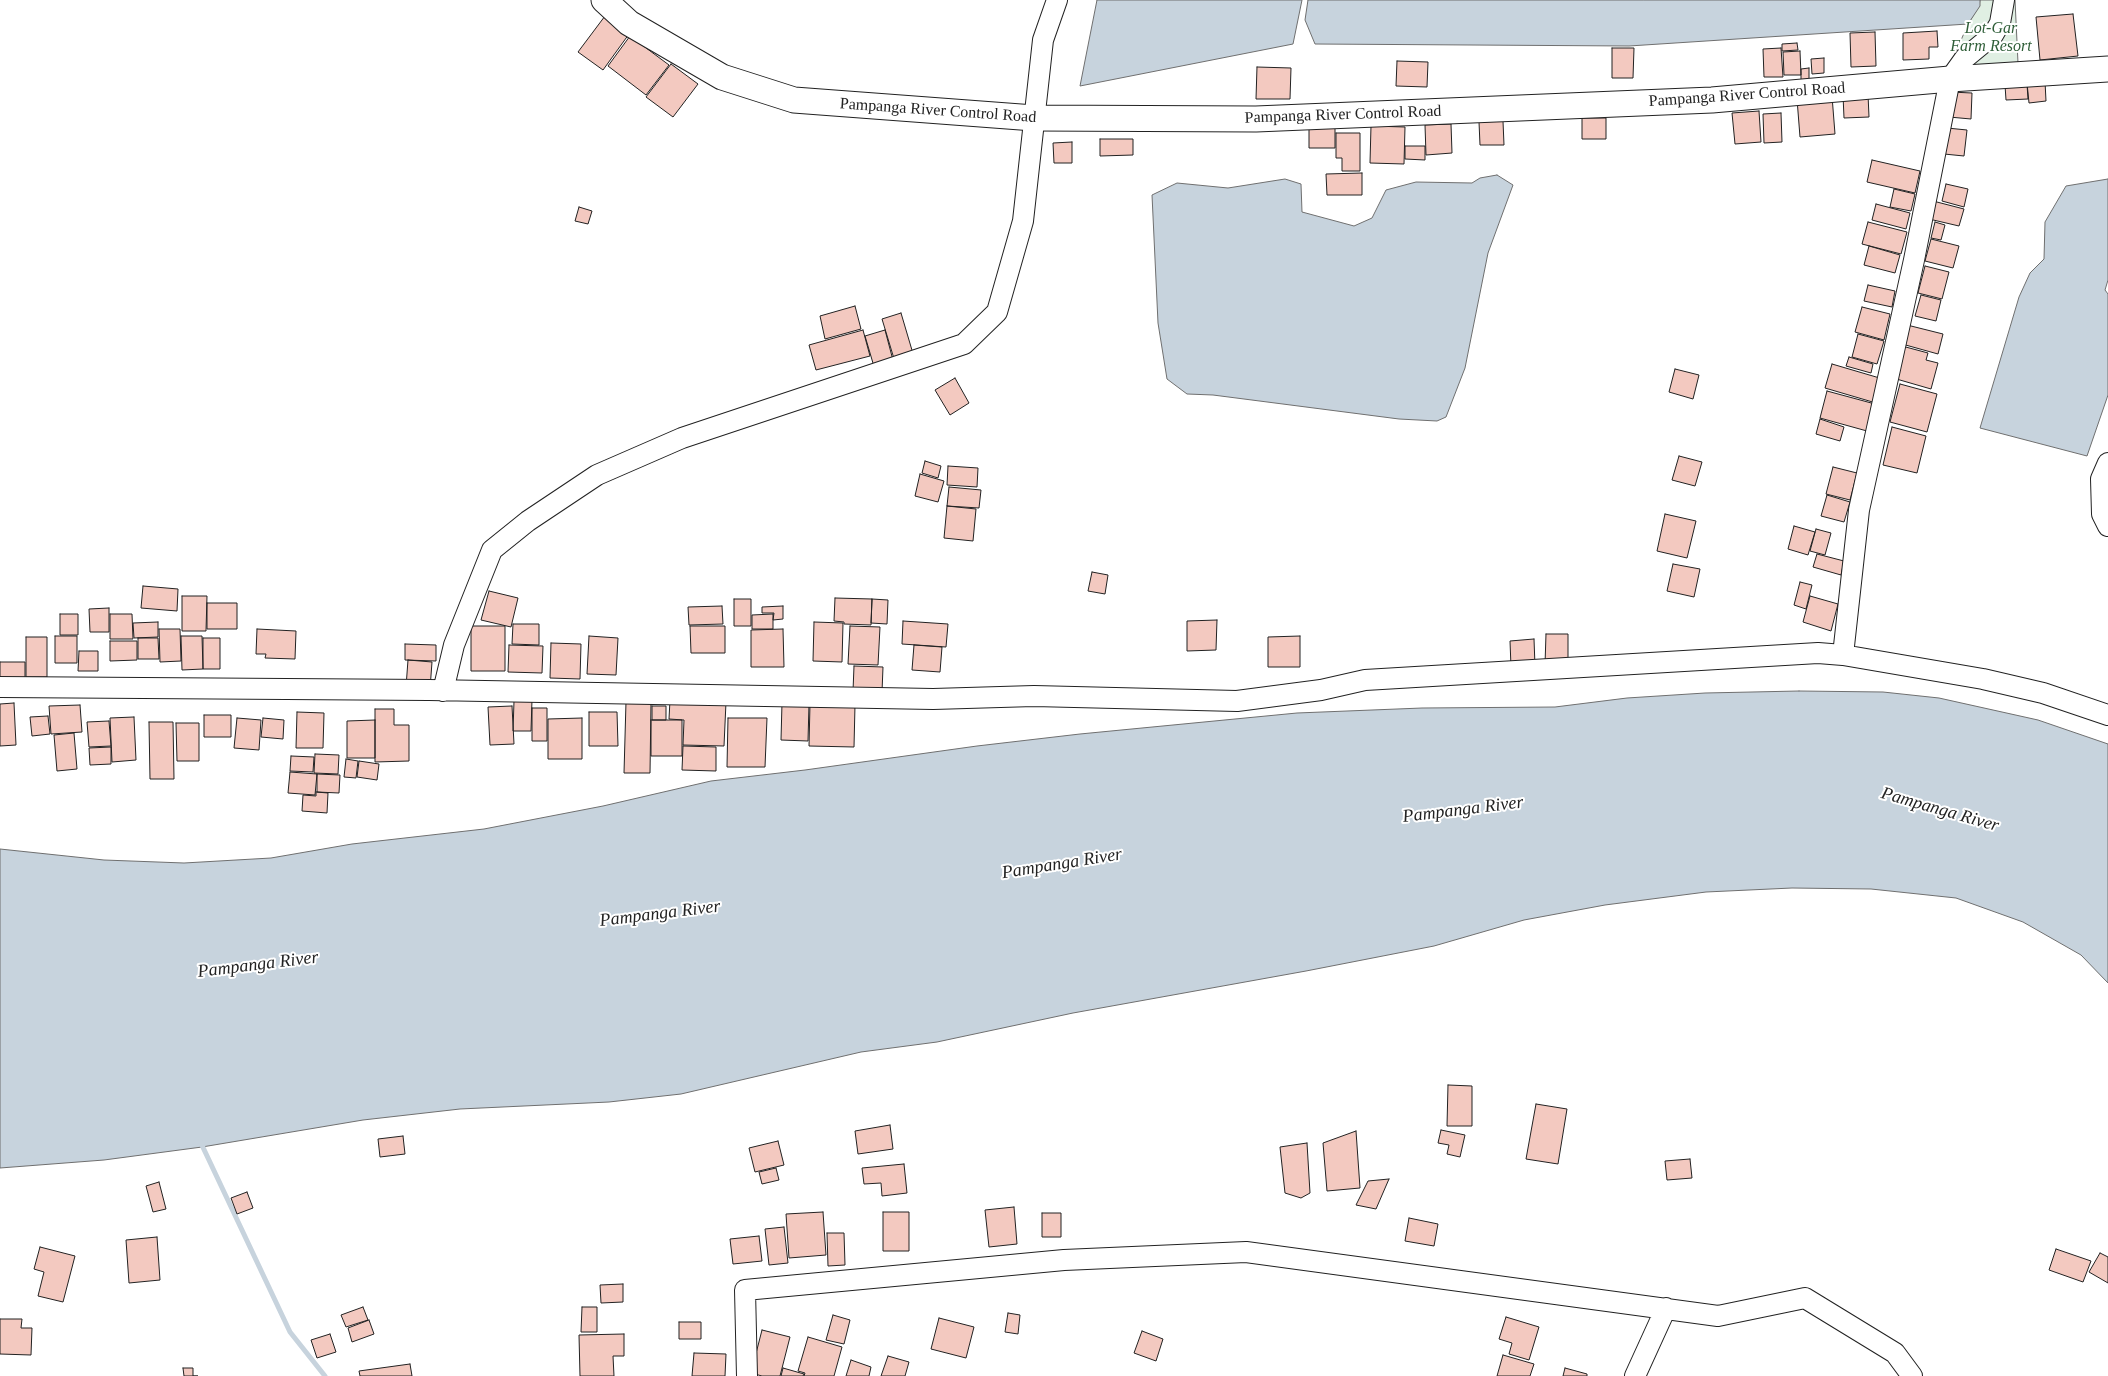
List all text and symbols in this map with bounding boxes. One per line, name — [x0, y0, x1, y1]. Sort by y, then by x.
park label: Lot-Gar Farm Resort — [1950, 19, 2032, 57]
street label: Pampanga River Control Road — [1648, 79, 1846, 111]
street label: Pampanga River Control Road — [839, 95, 1037, 127]
street label: Pampanga River Control Road — [1244, 102, 1442, 128]
water label: Pampanga River — [1879, 783, 2001, 837]
water label: Pampanga River — [1401, 792, 1525, 828]
water label: Pampanga River — [1000, 844, 1124, 884]
water label: Pampanga River — [598, 896, 722, 932]
water label: Pampanga River — [196, 947, 320, 983]

